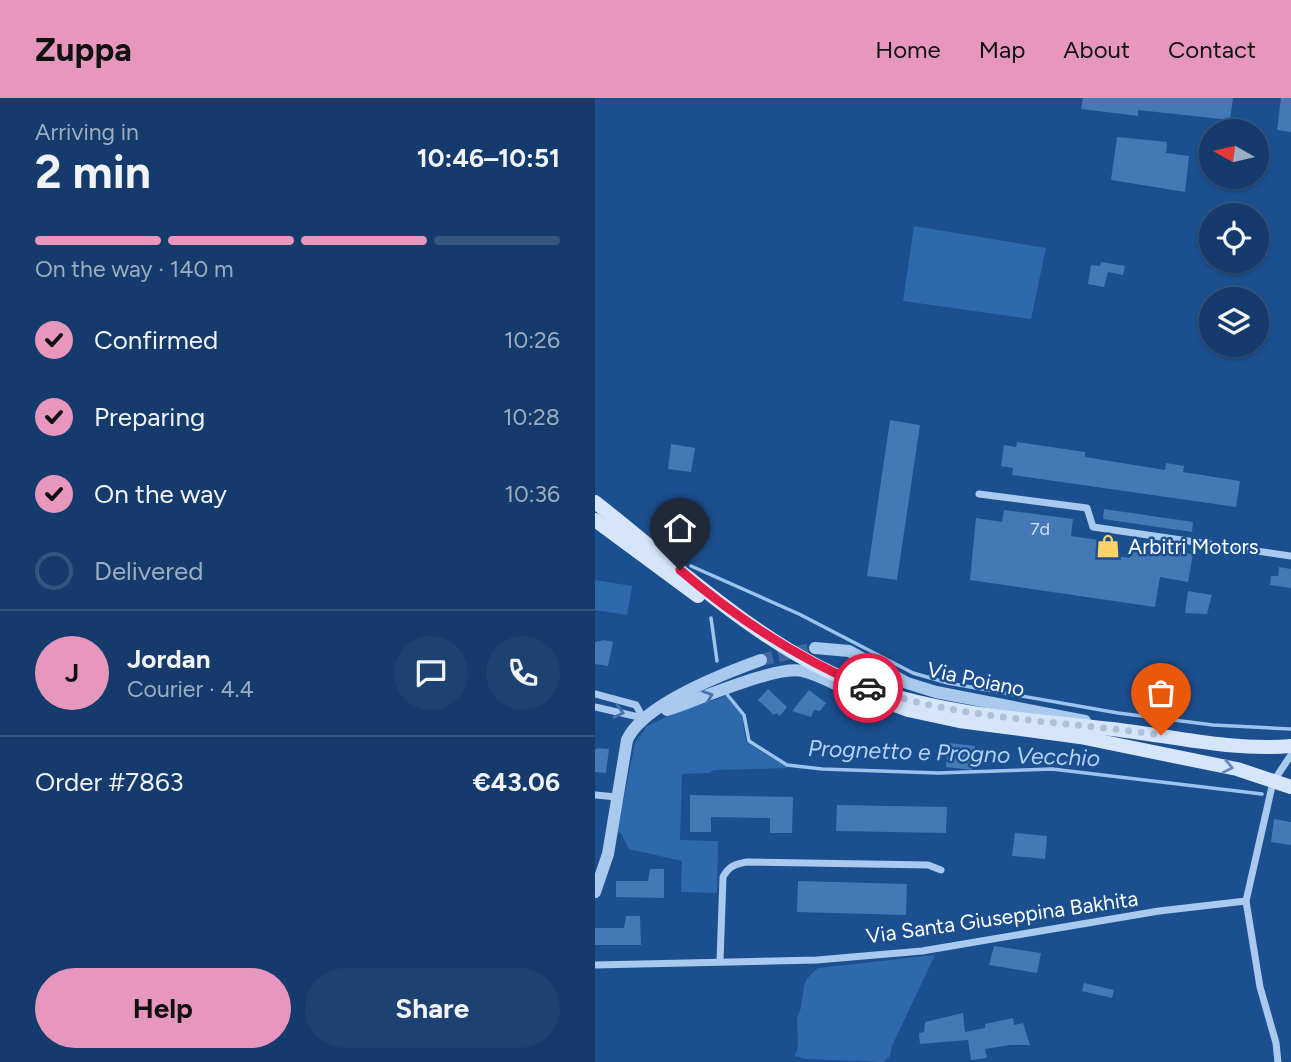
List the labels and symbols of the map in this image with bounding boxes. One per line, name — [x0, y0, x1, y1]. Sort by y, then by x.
north arrow — [1199, 119, 1269, 189]
pin — [650, 498, 710, 570]
house number: 7d — [1030, 518, 1050, 540]
shop icon: Arbitri Motors — [1094, 532, 1122, 560]
place label: Arbitri Motors — [1128, 534, 1258, 559]
courier — [833, 653, 903, 723]
street label: Via Poiano — [925, 656, 1027, 702]
pin — [1131, 663, 1191, 735]
one-way arrow — [701, 690, 713, 704]
one-way arrow — [613, 704, 625, 718]
water label: Prognetto e Progno Vecchio — [807, 734, 1101, 772]
one-way arrow — [1222, 759, 1234, 773]
street label: Via Santa Giuseppina Bakhita — [864, 886, 1140, 948]

